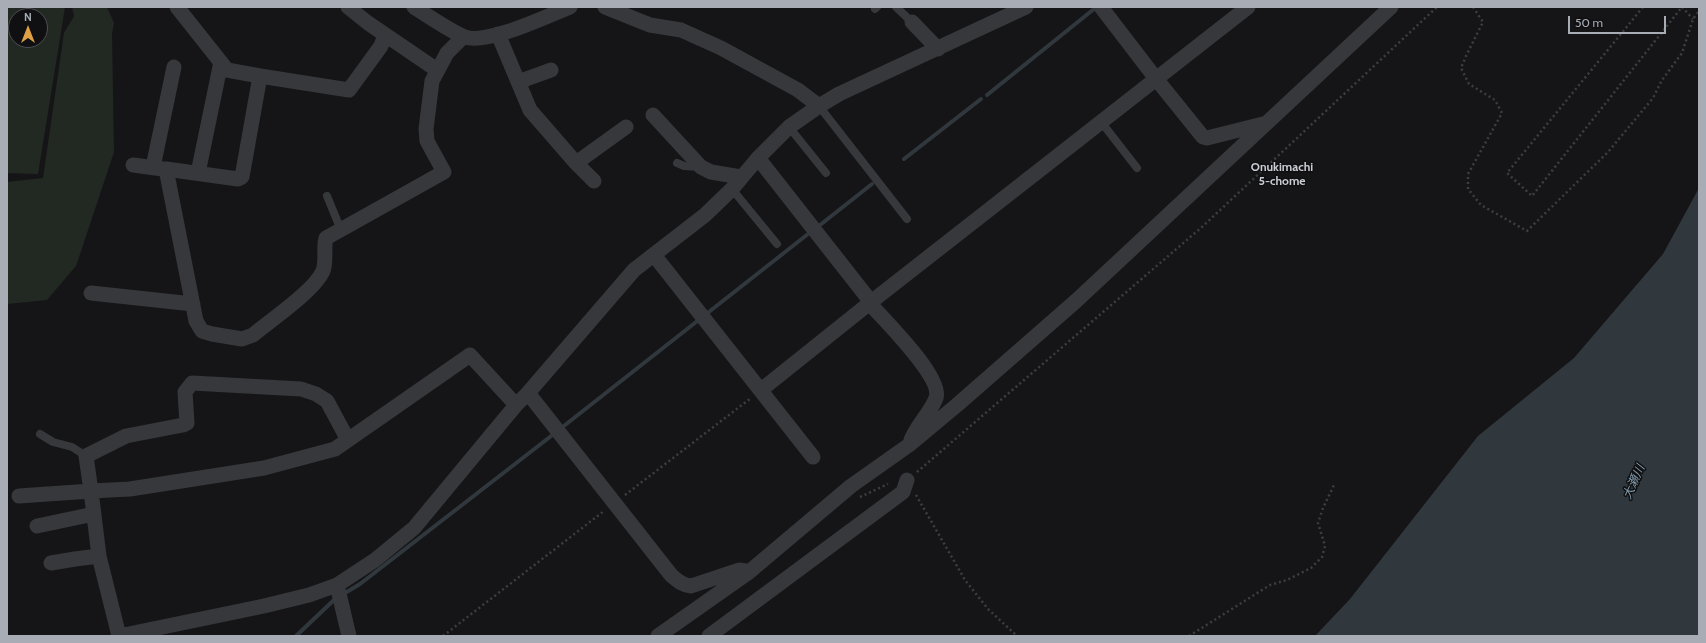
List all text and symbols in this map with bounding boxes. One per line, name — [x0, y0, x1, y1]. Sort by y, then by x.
north arrow — [8, 8, 48, 48]
scale bar — [1570, 8, 1668, 34]
text: N — [24, 10, 32, 24]
text: 50 m — [1575, 15, 1603, 30]
district label: Onukimachi 5-chome — [1251, 160, 1313, 188]
water label: 大瀬川 — [1620, 463, 1648, 501]

